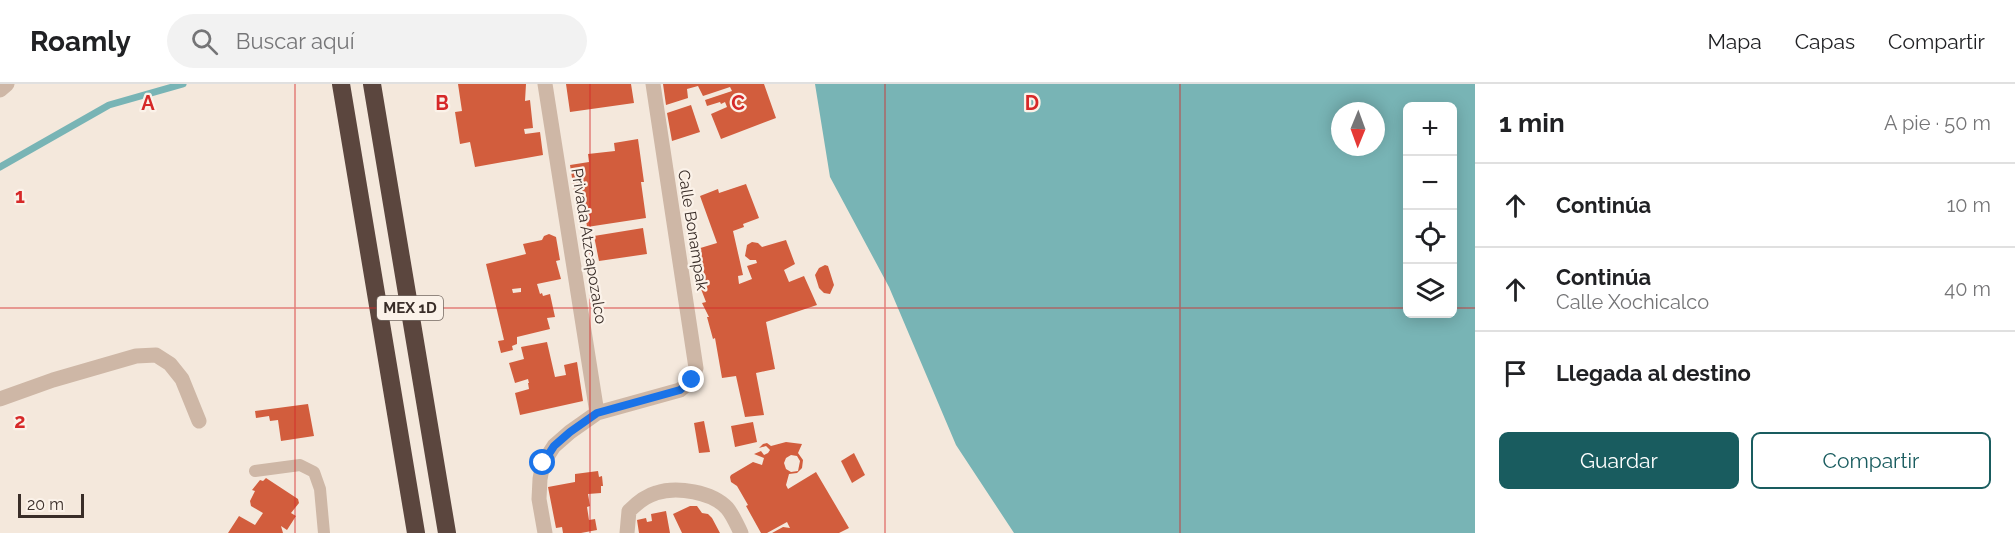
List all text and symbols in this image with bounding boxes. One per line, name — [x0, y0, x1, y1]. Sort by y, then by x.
search box — [167, 14, 587, 68]
text: Roamly — [30, 25, 131, 58]
icon: search — [188, 25, 221, 58]
text: Buscar aquí — [236, 28, 354, 54]
text: Mapa — [1707, 29, 1762, 54]
text: Capas — [1795, 29, 1855, 54]
text: Compartir — [1888, 29, 1985, 54]
text: A — [141, 91, 155, 115]
text: B — [435, 91, 449, 115]
text: C — [731, 91, 745, 115]
text: D — [1025, 91, 1039, 115]
north arrow — [1331, 102, 1385, 156]
map controls — [1403, 102, 1457, 318]
button: + — [1403, 102, 1457, 156]
text: 1 min — [1499, 108, 1565, 138]
text: A pie · 50 m — [1884, 111, 1991, 135]
button: − — [1403, 156, 1457, 210]
street label: Privada Atzcapozalco — [567, 167, 611, 325]
street label: Calle Bonampak — [674, 168, 712, 292]
text: 1 — [15, 184, 25, 208]
icon: ahead — [1499, 189, 1532, 222]
text: Continúa — [1556, 192, 1651, 218]
text: 10 m — [1947, 193, 1991, 217]
button: locate — [1403, 210, 1457, 264]
button: layers — [1403, 264, 1457, 318]
text: Continúa — [1556, 264, 1651, 290]
icon: ahead — [1499, 273, 1532, 306]
text: 40 m — [1944, 277, 1991, 301]
text: Calle Xochicalco — [1556, 290, 1709, 314]
road number: MEX 1D — [377, 296, 443, 320]
icon: arrive — [1499, 357, 1532, 390]
text: Llegada al destino — [1556, 360, 1751, 386]
route end — [678, 366, 704, 392]
text: 2 — [14, 409, 26, 433]
button: Guardar — [1499, 432, 1739, 489]
button: Compartir — [1751, 432, 1991, 489]
route start — [529, 449, 555, 475]
scale bar — [18, 491, 84, 518]
text: 20 m — [27, 495, 64, 514]

